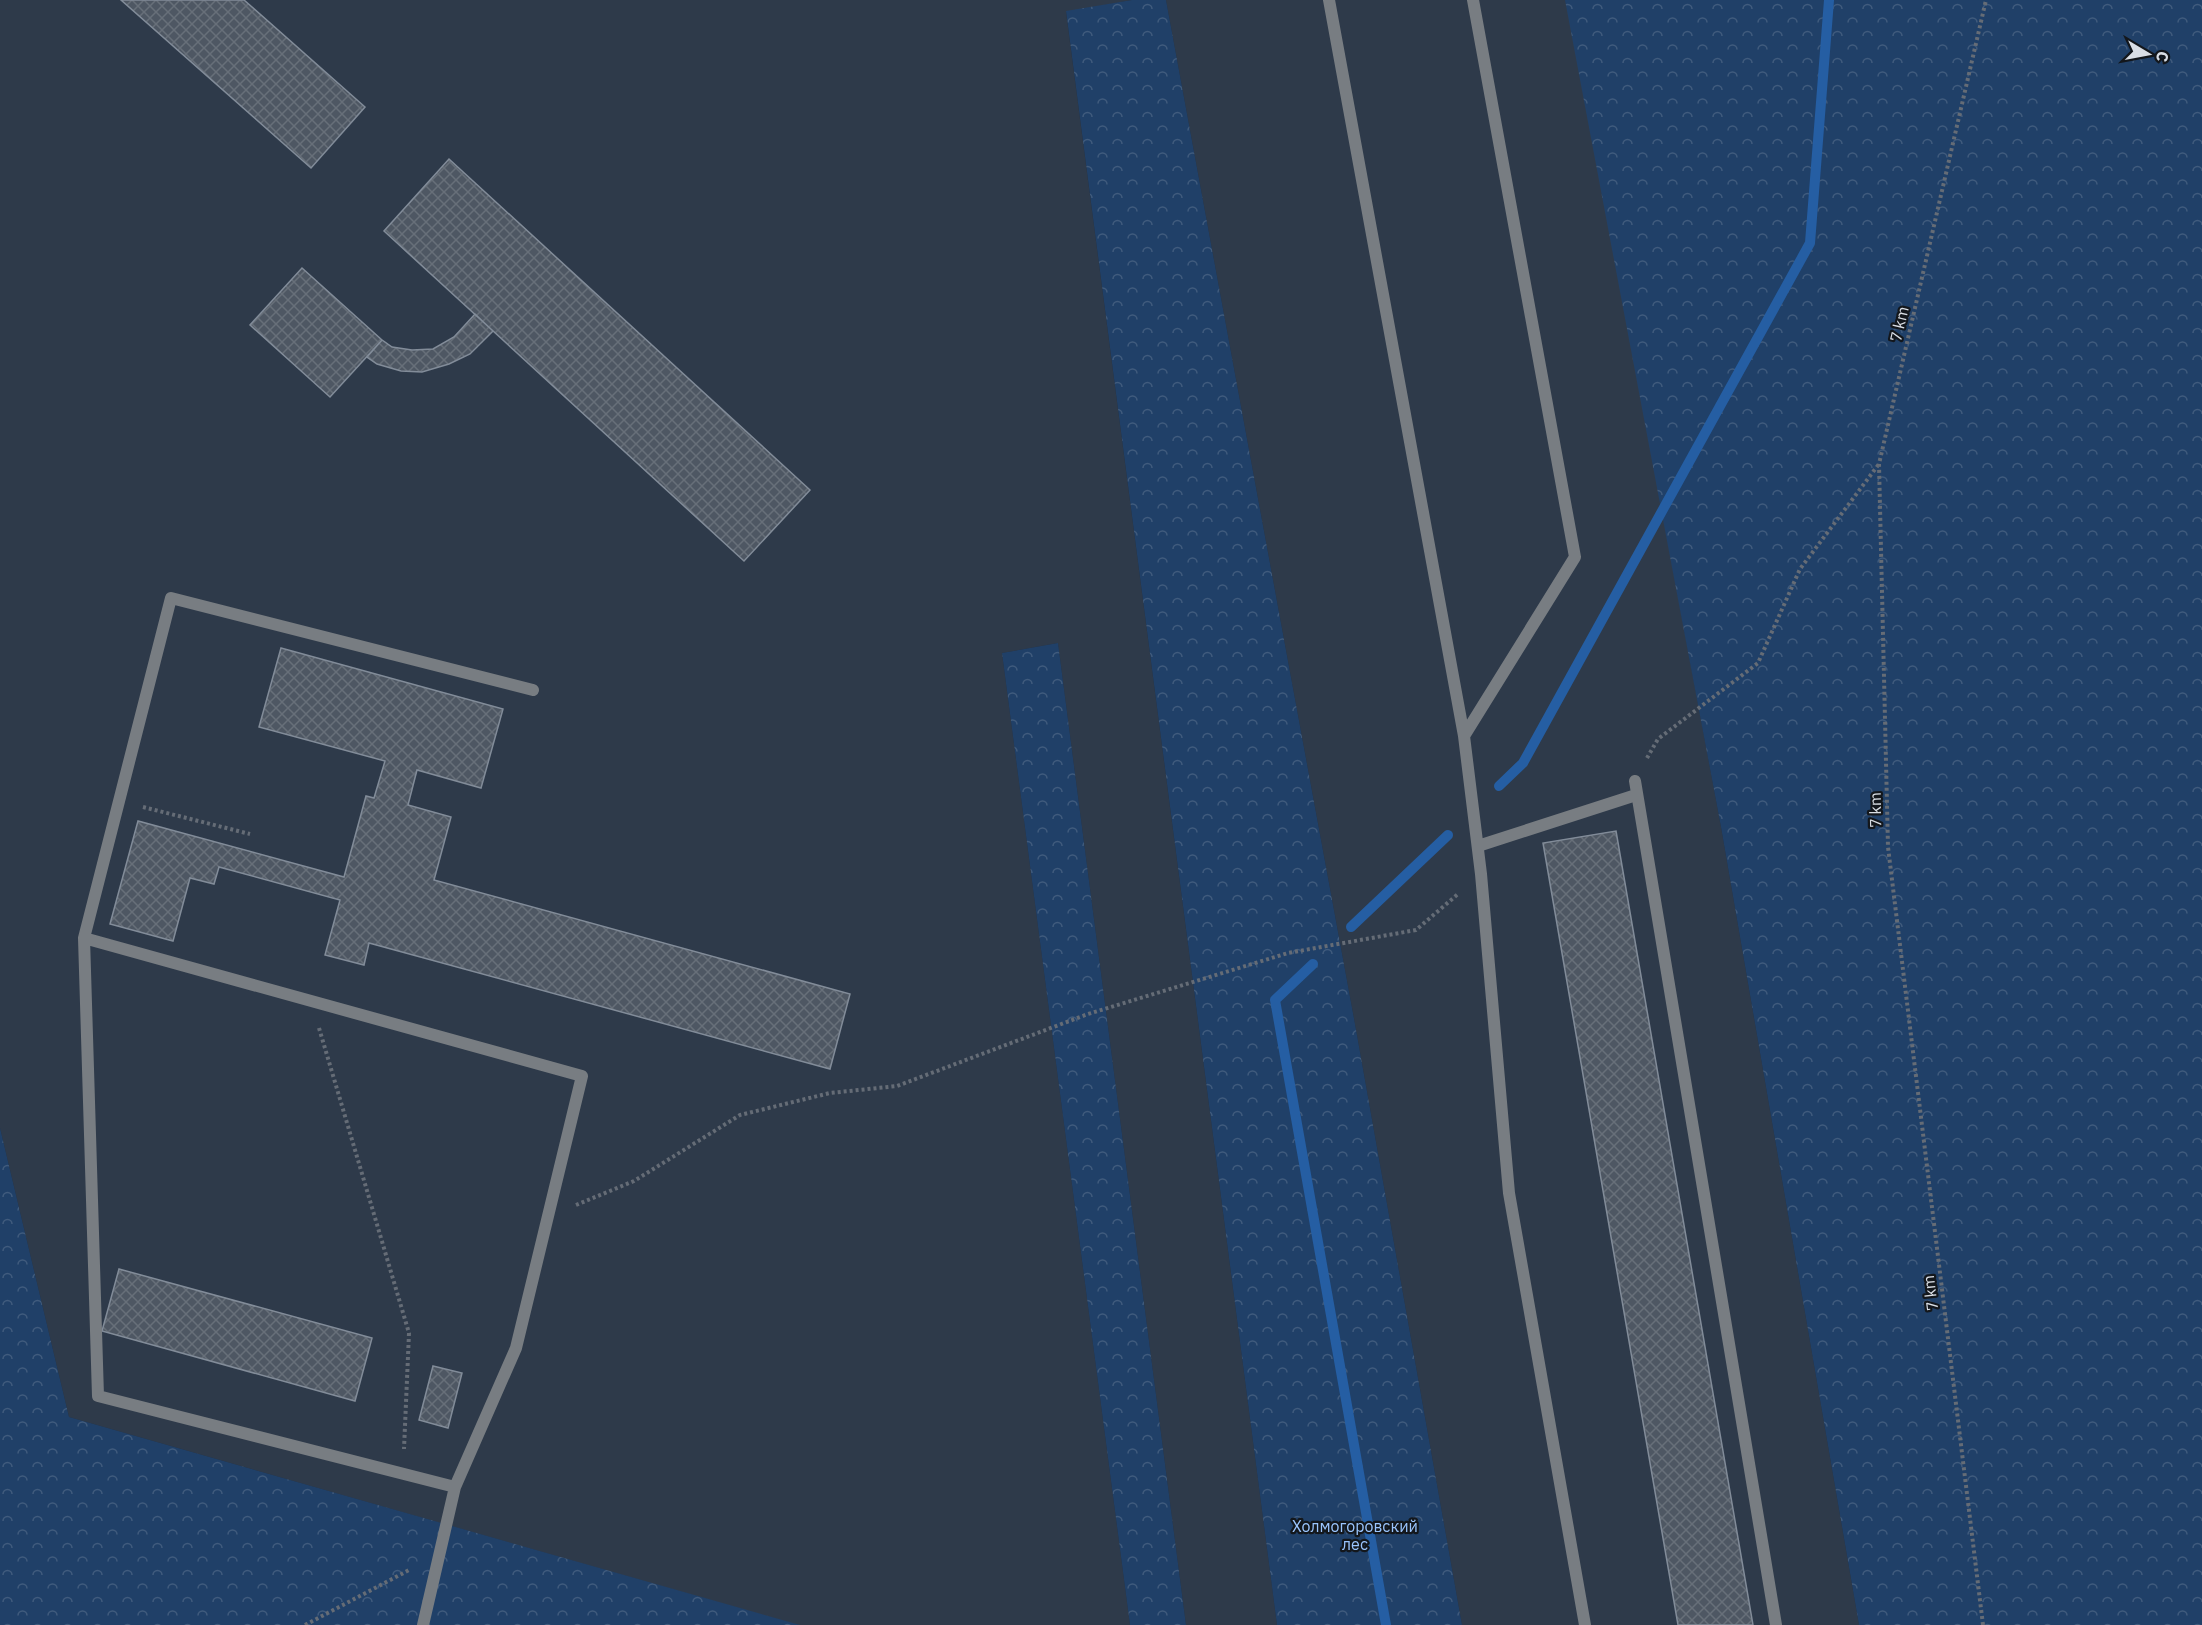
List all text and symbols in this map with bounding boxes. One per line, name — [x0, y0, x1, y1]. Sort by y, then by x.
north arrow — [2118, 24, 2178, 84]
text: С — [2152, 50, 2174, 63]
street label: 7 km — [1885, 304, 1913, 344]
street label: 7 km — [1865, 792, 1885, 828]
street label: 7 km — [1918, 1274, 1942, 1312]
park label: Холмогоровский лес — [1292, 1516, 1418, 1554]

